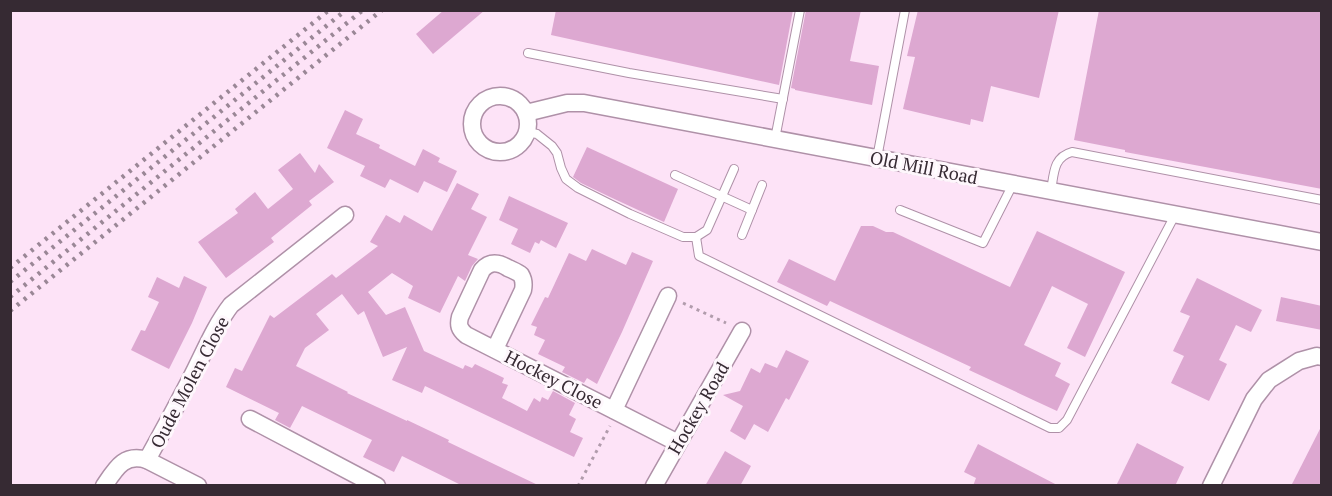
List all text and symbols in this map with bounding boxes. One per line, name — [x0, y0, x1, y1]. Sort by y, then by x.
street label: Old Mill Road — [868, 145, 980, 189]
street label: Oude Molen Close — [144, 312, 234, 452]
street label: Hockey Close — [501, 344, 607, 414]
street label: Hockey Road — [662, 357, 734, 459]

